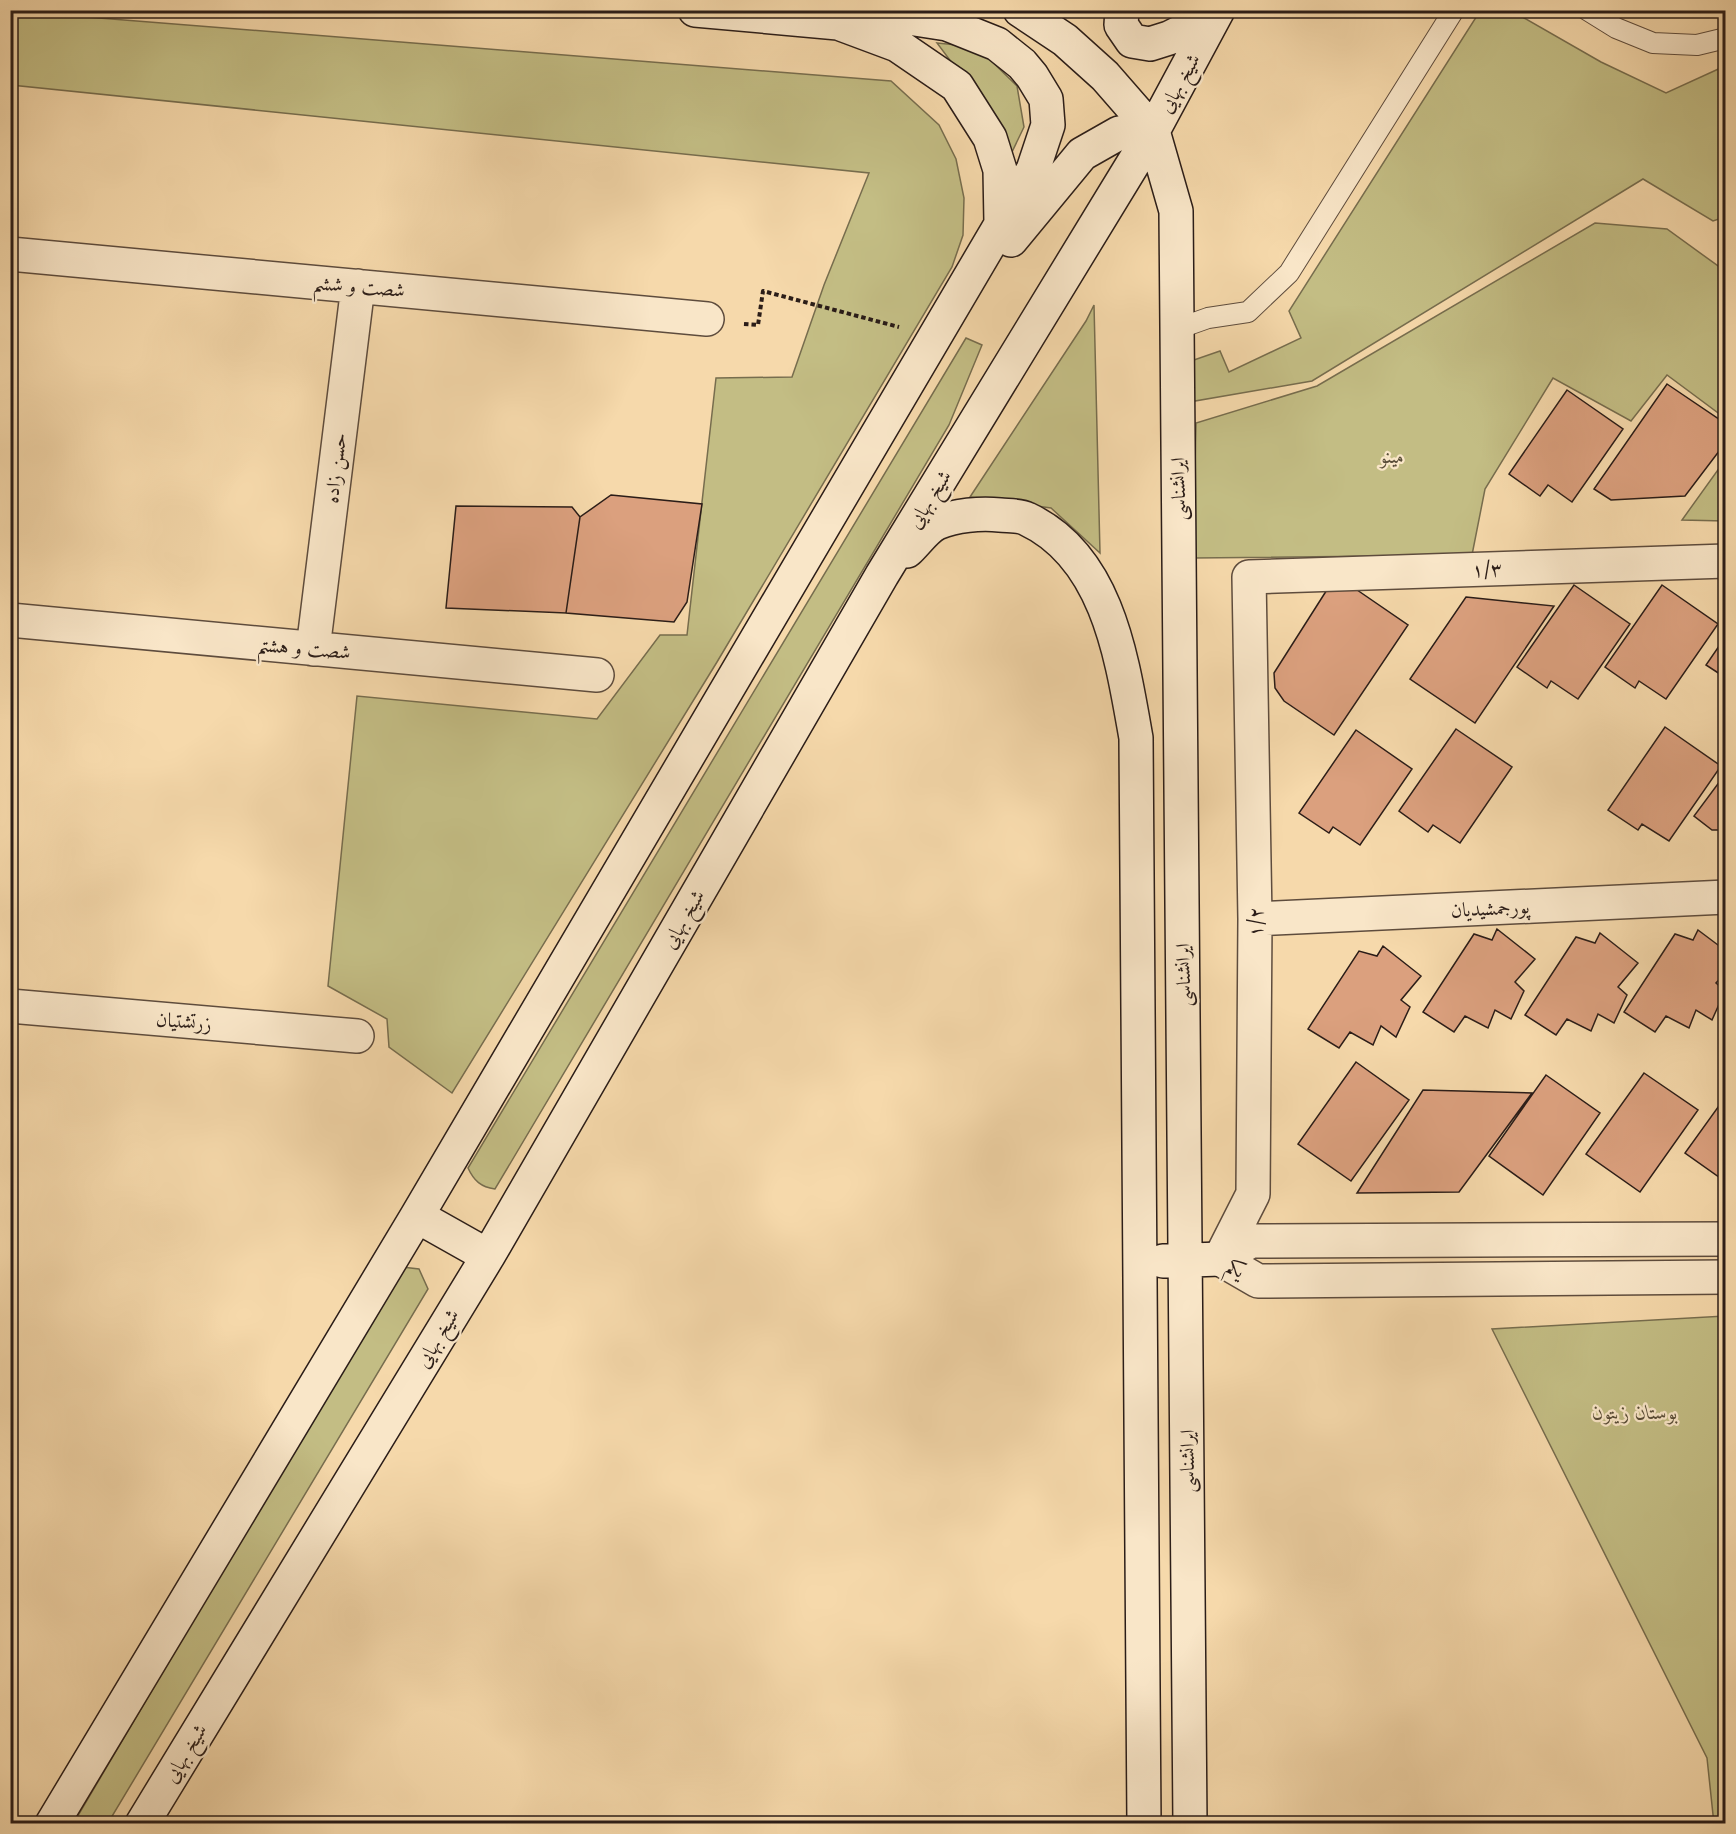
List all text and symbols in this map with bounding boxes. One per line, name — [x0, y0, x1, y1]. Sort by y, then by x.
street label: شیخ بهایی — [1153, 49, 1210, 120]
street label: شصت و ششم — [311, 270, 406, 310]
street label: حسن زاده — [319, 431, 353, 505]
park label: مینو — [1379, 444, 1404, 469]
street label: ایرانشناسی — [1165, 457, 1194, 521]
street label: شیخ بهایی — [902, 465, 961, 536]
street label: ۱/۳ — [1471, 556, 1503, 582]
street label: شصت و هشتم — [256, 632, 352, 672]
street label: شیخ بهایی — [657, 885, 715, 956]
street label: پورجمشیدیان — [1450, 894, 1531, 925]
street label: ۱/۲ — [1243, 907, 1267, 937]
street label: ایرانشناسی — [1170, 943, 1199, 1007]
street label: زرتشتیان — [155, 1007, 213, 1035]
street label: یکم — [1219, 1253, 1251, 1289]
street label: شیخ بهایی — [410, 1304, 469, 1375]
park label: بوستان زیتون — [1592, 1400, 1678, 1425]
street label: ایرانشناسی — [1175, 1429, 1202, 1493]
street label: شیخ بهایی — [158, 1719, 217, 1790]

